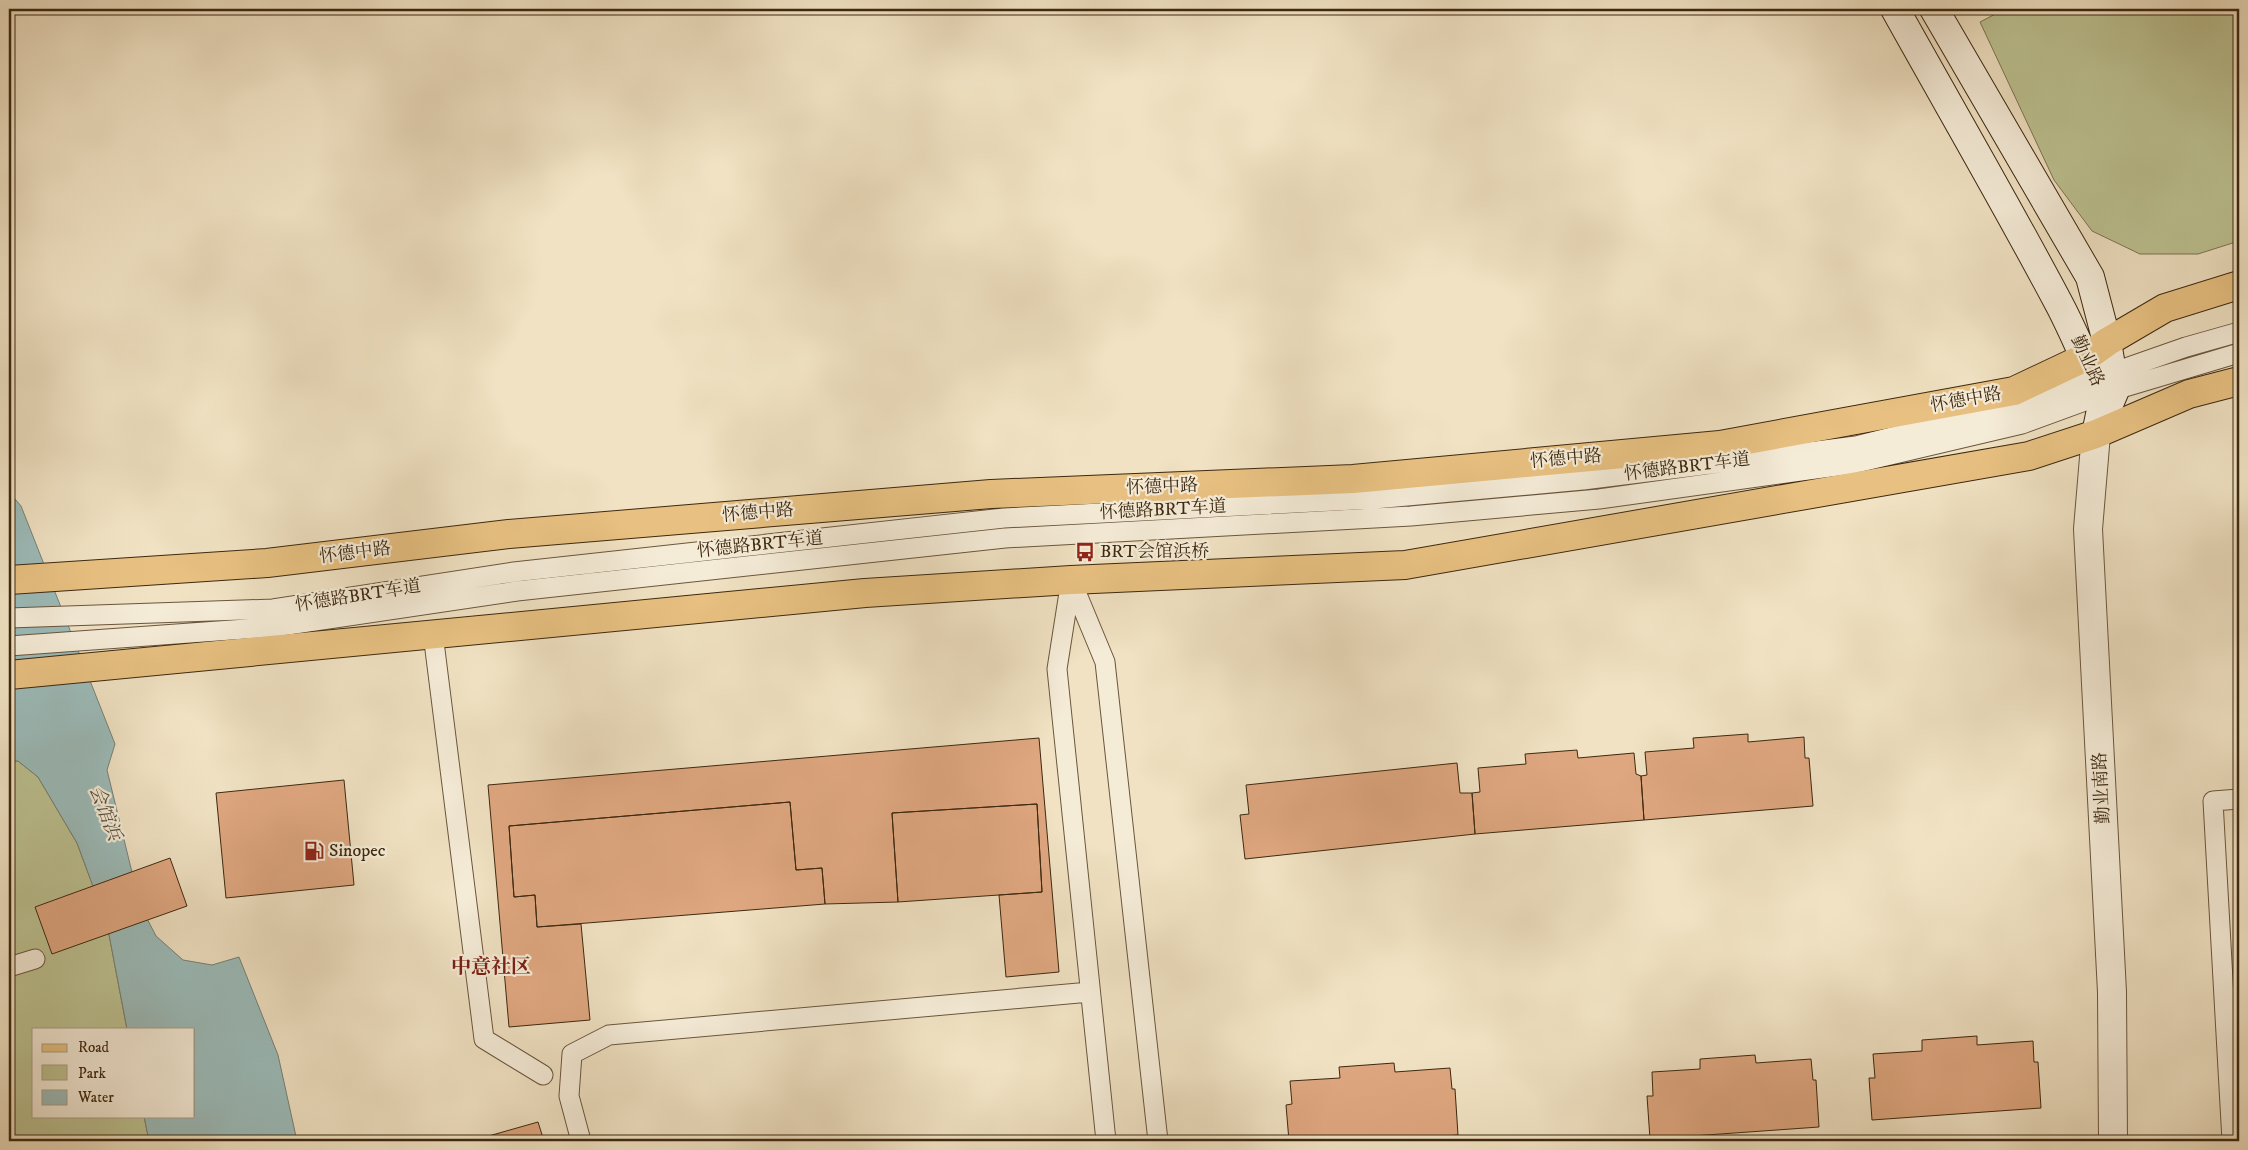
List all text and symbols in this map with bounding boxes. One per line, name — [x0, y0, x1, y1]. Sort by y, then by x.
street label: 勤业路 — [2066, 332, 2108, 390]
street label: 怀德中路 — [1929, 383, 2003, 417]
street label: 怀德中路 — [1529, 445, 1603, 473]
street label: 怀德路BRT车道 — [1623, 448, 1751, 486]
street label: 怀德中路 — [1126, 475, 1198, 499]
street label: 怀德路BRT车道 — [1099, 496, 1227, 524]
street label: 怀德中路 — [721, 499, 795, 527]
street label: 怀德路BRT车道 — [696, 527, 824, 563]
street label: 怀德中路 — [318, 538, 392, 568]
bus stop icon: BRT会馆浜桥 — [1074, 541, 1096, 563]
place label: BRT会馆浜桥 — [1100, 541, 1209, 563]
street label: 怀德路BRT车道 — [294, 575, 422, 617]
street label: 勤业南路 — [2089, 751, 2115, 825]
water label: 会馆浜 — [84, 782, 127, 846]
fuel station icon: Sinopec — [303, 840, 325, 862]
place label: Sinopec — [329, 840, 386, 862]
district label: 中意社区 — [451, 955, 531, 980]
legend — [32, 1028, 195, 1118]
text: Road — [78, 1038, 110, 1057]
text: Park — [78, 1064, 107, 1083]
text: Water — [77, 1088, 114, 1107]

